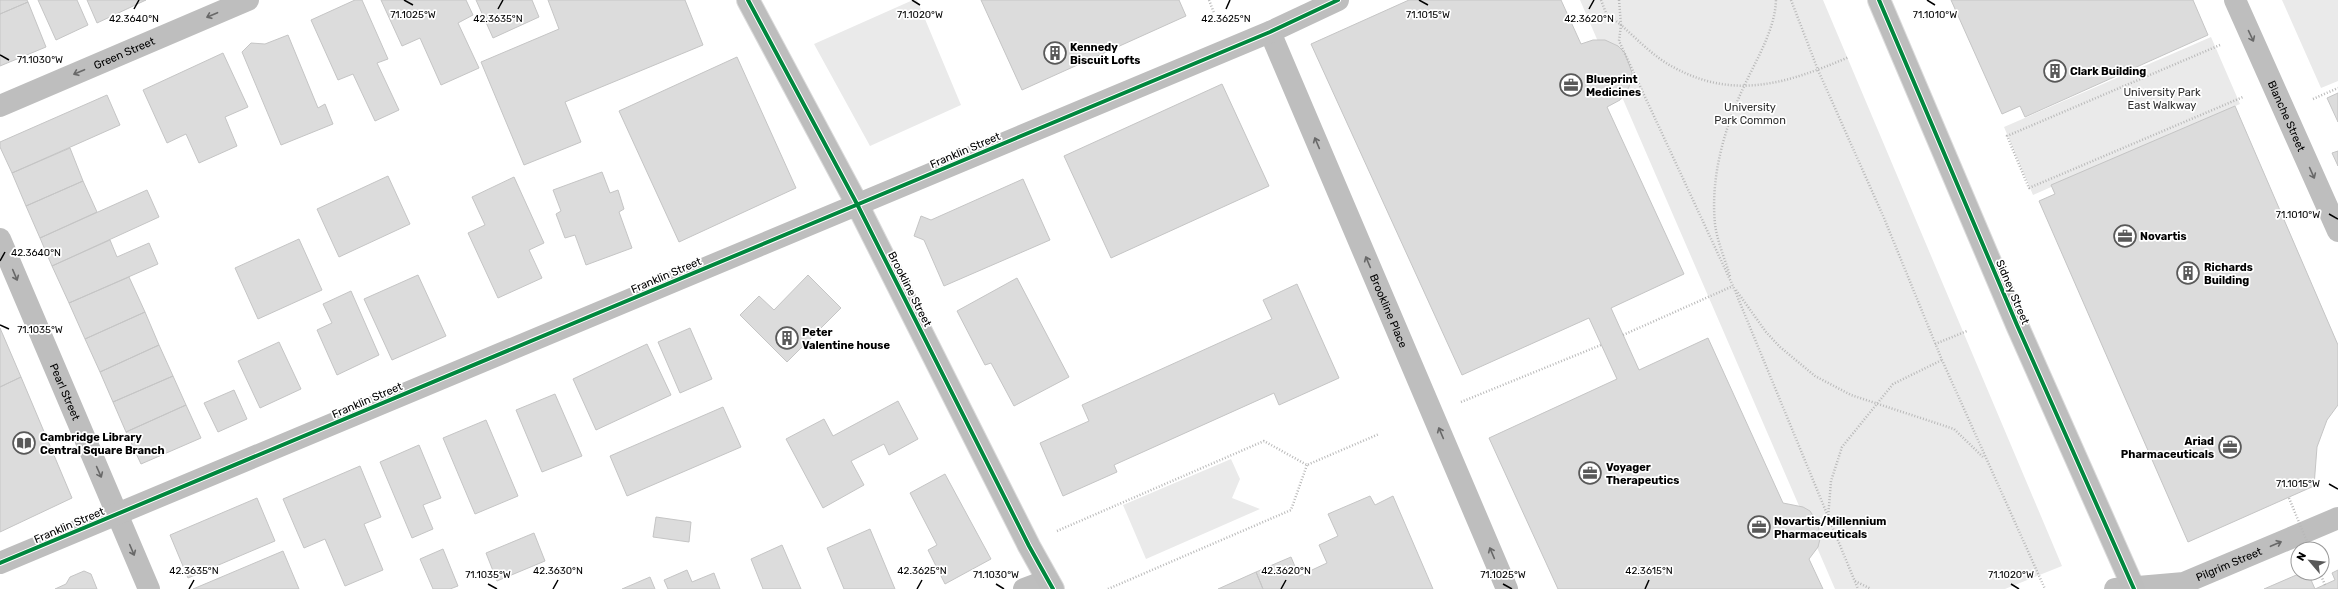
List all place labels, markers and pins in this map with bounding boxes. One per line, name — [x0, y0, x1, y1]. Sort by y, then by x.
building icon: Kennedy Biscuit Lofts — [1042, 40, 1068, 66]
place label: Kennedy Biscuit Lofts — [1070, 41, 1140, 67]
building icon: Clark Building — [2042, 58, 2068, 84]
place label: Clark Building — [2070, 65, 2146, 78]
office icon: Blueprint Medicines — [1558, 72, 1584, 98]
place label: Blueprint Medicines — [1586, 73, 1641, 99]
office icon: Novartis — [2112, 223, 2138, 249]
place label: Novartis — [2140, 230, 2187, 243]
building icon: Richards Building — [2175, 260, 2201, 286]
place label: Richards Building — [2204, 261, 2253, 287]
building icon: Peter Valentine house — [774, 325, 800, 351]
place label: Peter Valentine house — [802, 326, 890, 352]
library icon: Cambridge Library Central Square Branch — [11, 430, 37, 456]
place label: Cambridge Library Central Square Branch — [40, 431, 165, 457]
office icon: Ariad Pharmaceuticals — [2217, 434, 2243, 460]
place label: Ariad Pharmaceuticals — [2121, 435, 2214, 461]
office icon: Voyager Therapeutics — [1577, 460, 1603, 486]
place label: Voyager Therapeutics — [1606, 461, 1679, 487]
office icon: Novartis/Millennium Pharmaceuticals — [1746, 514, 1772, 540]
place label: Novartis/Millennium Pharmaceuticals — [1774, 515, 1886, 541]

